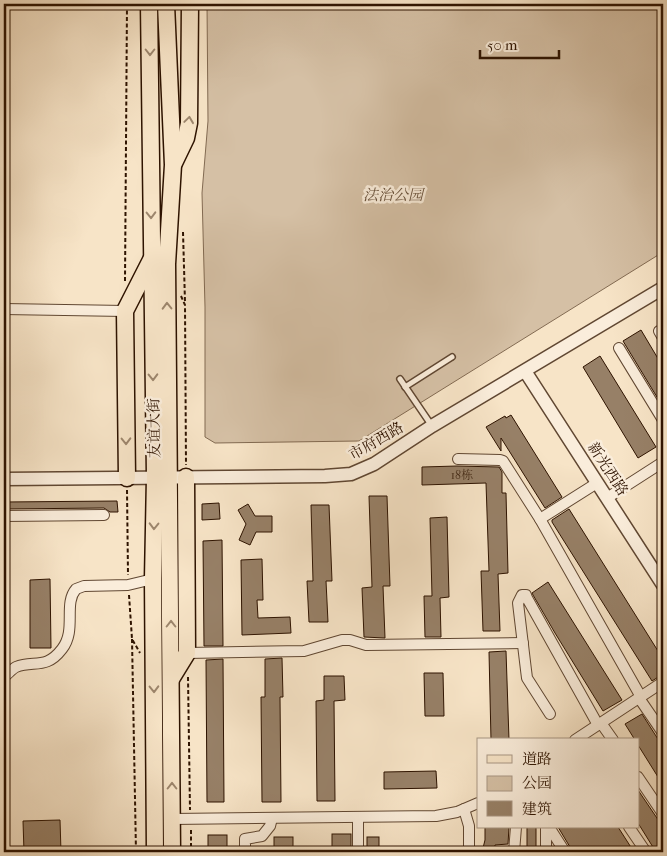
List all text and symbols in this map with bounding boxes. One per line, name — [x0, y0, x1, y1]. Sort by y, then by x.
scale bar — [480, 28, 558, 60]
text: 50 m — [487, 36, 518, 54]
one-way arrow — [145, 49, 155, 57]
one-way arrow — [183, 116, 194, 124]
park label: 法治公园 — [363, 186, 425, 204]
one-way arrow — [146, 212, 156, 219]
one-way arrow — [162, 302, 172, 310]
one-way arrow — [148, 374, 158, 382]
street label: 友谊大街 — [144, 398, 164, 458]
street label: 市府西路 — [346, 418, 406, 464]
one-way arrow — [121, 437, 131, 445]
street label: 新光西路 — [584, 439, 632, 499]
house number: 18栋 — [451, 468, 473, 482]
one-way arrow — [149, 522, 159, 530]
one-way arrow — [165, 619, 176, 627]
one-way arrow — [149, 685, 159, 693]
legend — [477, 738, 640, 828]
text: 道路 — [522, 750, 552, 768]
text: 公园 — [522, 774, 552, 792]
one-way arrow — [167, 782, 177, 790]
text: 建筑 — [522, 800, 552, 818]

